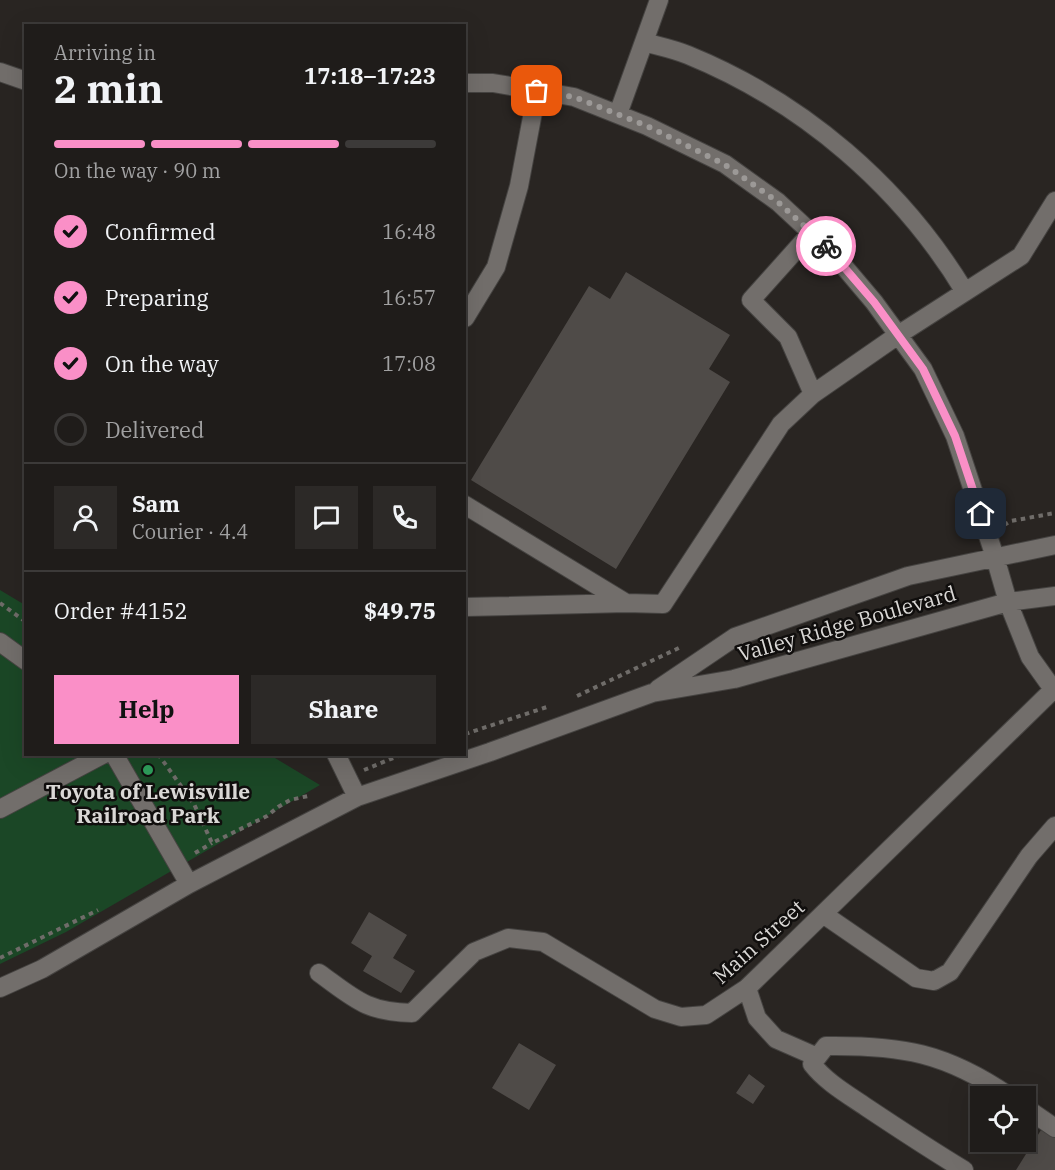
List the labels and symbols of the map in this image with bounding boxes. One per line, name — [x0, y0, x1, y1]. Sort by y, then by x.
pin — [511, 65, 562, 116]
courier — [796, 216, 856, 276]
pin — [955, 488, 1006, 539]
street label: Valley Ridge Boulevard — [734, 578, 959, 668]
marker: Toyota of Lewisville Railroad Park — [141, 763, 155, 777]
place label: Toyota of Lewisville Railroad Park — [46, 777, 250, 829]
street label: Main Street — [707, 893, 810, 990]

